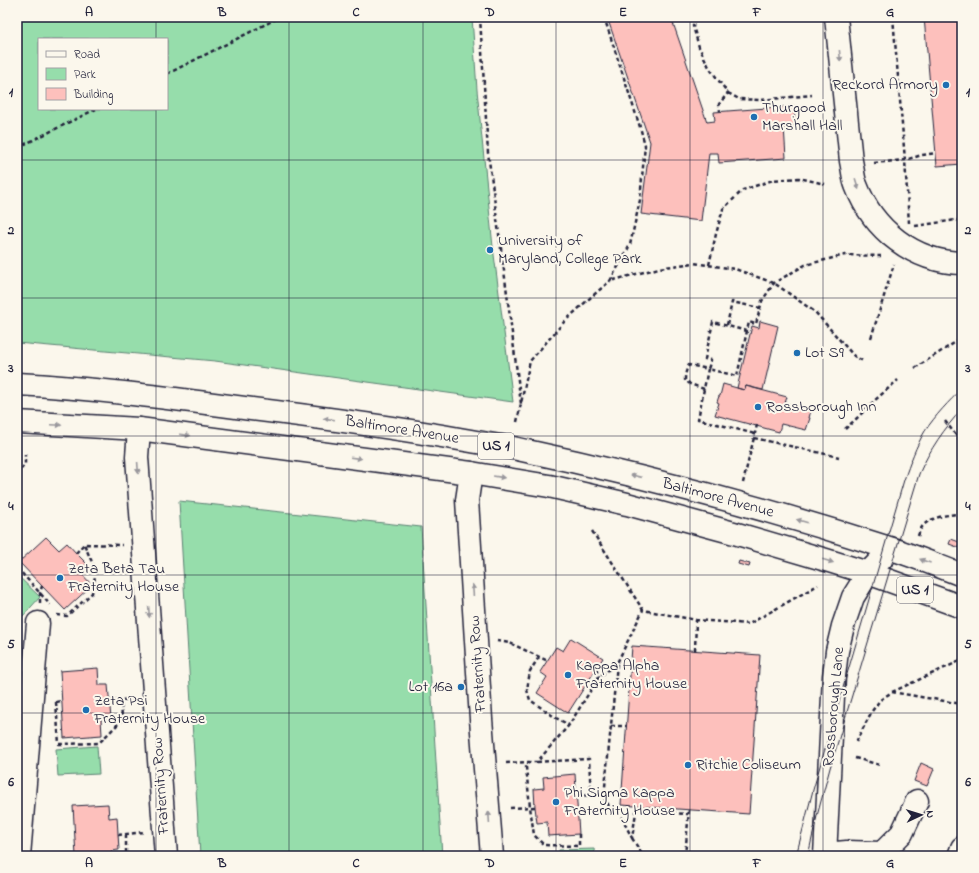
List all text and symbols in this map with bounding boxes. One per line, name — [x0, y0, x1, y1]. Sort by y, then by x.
text: A — [85, 3, 93, 22]
text: B — [217, 3, 227, 22]
text: C — [352, 3, 360, 22]
text: D — [484, 3, 495, 22]
text: E — [619, 3, 627, 22]
text: F — [752, 3, 762, 22]
text: G — [886, 3, 894, 22]
legend — [38, 38, 168, 110]
text: Road — [74, 46, 100, 64]
one-way arrow — [836, 50, 843, 62]
text: Park — [74, 66, 96, 84]
place label: Reckord Armory — [832, 73, 938, 97]
marker: Reckord Armory — [941, 80, 951, 90]
text: 1 — [9, 83, 14, 102]
text: 1 — [966, 83, 971, 102]
text: Building — [73, 86, 113, 105]
place label: Thurgood Marshall Hall — [762, 96, 843, 138]
marker: Thurgood Marshall Hall — [749, 112, 759, 122]
one-way arrow — [854, 179, 860, 191]
text: 2 — [7, 221, 15, 240]
text: 2 — [964, 221, 972, 240]
place label: University of Maryland, College Park — [498, 229, 643, 271]
marker: University of Maryland, College Park — [485, 245, 495, 255]
place label: Lot S9 — [805, 341, 844, 365]
marker: Lot S9 — [792, 348, 802, 358]
text: 3 — [7, 359, 14, 378]
text: 3 — [964, 359, 971, 378]
place label: Rossborough Inn — [766, 395, 876, 419]
marker: Rossborough Inn — [753, 402, 763, 412]
street label: Baltimore Avenue — [342, 409, 462, 451]
one-way arrow — [323, 415, 335, 422]
one-way arrow — [50, 421, 62, 428]
one-way arrow — [179, 432, 191, 438]
road number: US 1 — [478, 433, 514, 459]
one-way arrow — [350, 455, 362, 461]
one-way arrow — [135, 462, 142, 474]
street label: Baltimore Avenue — [658, 471, 777, 525]
one-way arrow — [630, 473, 642, 479]
one-way arrow — [493, 474, 505, 480]
text: 4 — [7, 497, 14, 516]
text: 4 — [964, 497, 971, 516]
one-way arrow — [795, 518, 807, 524]
place label: Zeta Beta Tau Fraternity House — [67, 557, 180, 599]
one-way arrow — [823, 558, 835, 564]
one-way arrow — [919, 558, 931, 564]
marker: Zeta Beta Tau Fraternity House — [55, 573, 65, 583]
road number: US 1 — [897, 577, 933, 603]
one-way arrow — [469, 584, 476, 596]
one-way arrow — [145, 606, 152, 618]
street label: Fraternity Row — [463, 615, 493, 714]
text: 5 — [7, 635, 15, 654]
text: 5 — [964, 635, 972, 654]
street label: Rossborough Lane — [817, 645, 851, 768]
place label: Kappa Alpha Fraternity House — [575, 654, 688, 696]
marker: Kappa Alpha Fraternity House — [563, 670, 573, 680]
place label: Lot 16a — [409, 675, 453, 699]
marker: Lot 16a — [456, 682, 466, 692]
place label: Zeta Psi Fraternity House — [93, 689, 206, 731]
marker: Zeta Psi Fraternity House — [81, 705, 91, 715]
street label: Fraternity Row — [146, 737, 176, 836]
place label: Ritchie Coliseum — [696, 753, 801, 777]
marker: Ritchie Coliseum — [683, 760, 693, 770]
text: 6 — [7, 773, 14, 792]
text: 6 — [964, 773, 971, 792]
place label: Phi Sigma Kappa Fraternity House — [563, 781, 676, 823]
north arrow — [901, 795, 941, 835]
marker: Phi Sigma Kappa Fraternity House — [551, 797, 561, 807]
text: N — [922, 810, 938, 819]
one-way arrow — [486, 811, 492, 823]
text: A — [85, 854, 93, 873]
text: B — [217, 854, 227, 873]
text: C — [352, 854, 360, 873]
text: D — [484, 854, 495, 873]
text: E — [619, 854, 627, 873]
text: F — [752, 854, 762, 873]
text: G — [886, 854, 894, 873]

